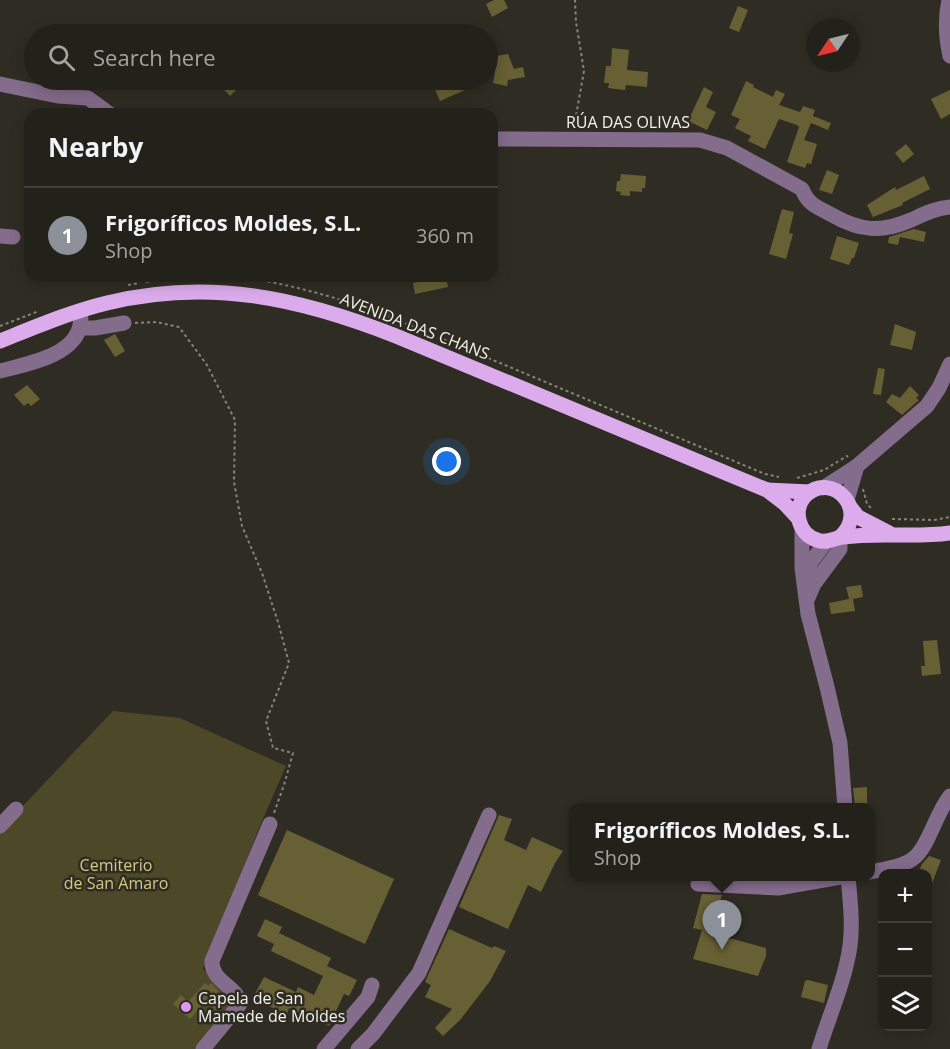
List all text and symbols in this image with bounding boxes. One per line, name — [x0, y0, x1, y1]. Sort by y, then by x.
north arrow — [806, 18, 860, 72]
search box — [24, 24, 498, 90]
icon: search — [45, 41, 78, 74]
text: Search here — [93, 42, 216, 72]
street label: RÚA DAS OLIVAS — [566, 111, 690, 133]
text: Nearby — [48, 129, 143, 165]
text: Frigoríficos Moldes, S.L. — [105, 207, 361, 237]
text: 1 — [62, 222, 73, 249]
text: 360 m — [416, 222, 474, 249]
text: Shop — [105, 237, 153, 264]
street label: AVENIDA DAS CHANS — [337, 287, 493, 365]
your location — [432, 447, 461, 476]
popup — [569, 803, 875, 881]
text: Frigoríficos Moldes, S.L. — [594, 814, 850, 844]
text: Shop — [594, 844, 641, 871]
park label: Cemiterio de San Amaro — [64, 854, 168, 894]
map controls — [878, 869, 932, 1031]
button: + — [878, 869, 932, 923]
pin: 1 — [702, 900, 742, 950]
button: − — [878, 923, 932, 977]
button: layers — [878, 977, 932, 1031]
place label: Capela de San Mamede de Moldes — [198, 987, 345, 1027]
marker: Capela de San Mamede de Moldes — [179, 1000, 193, 1014]

